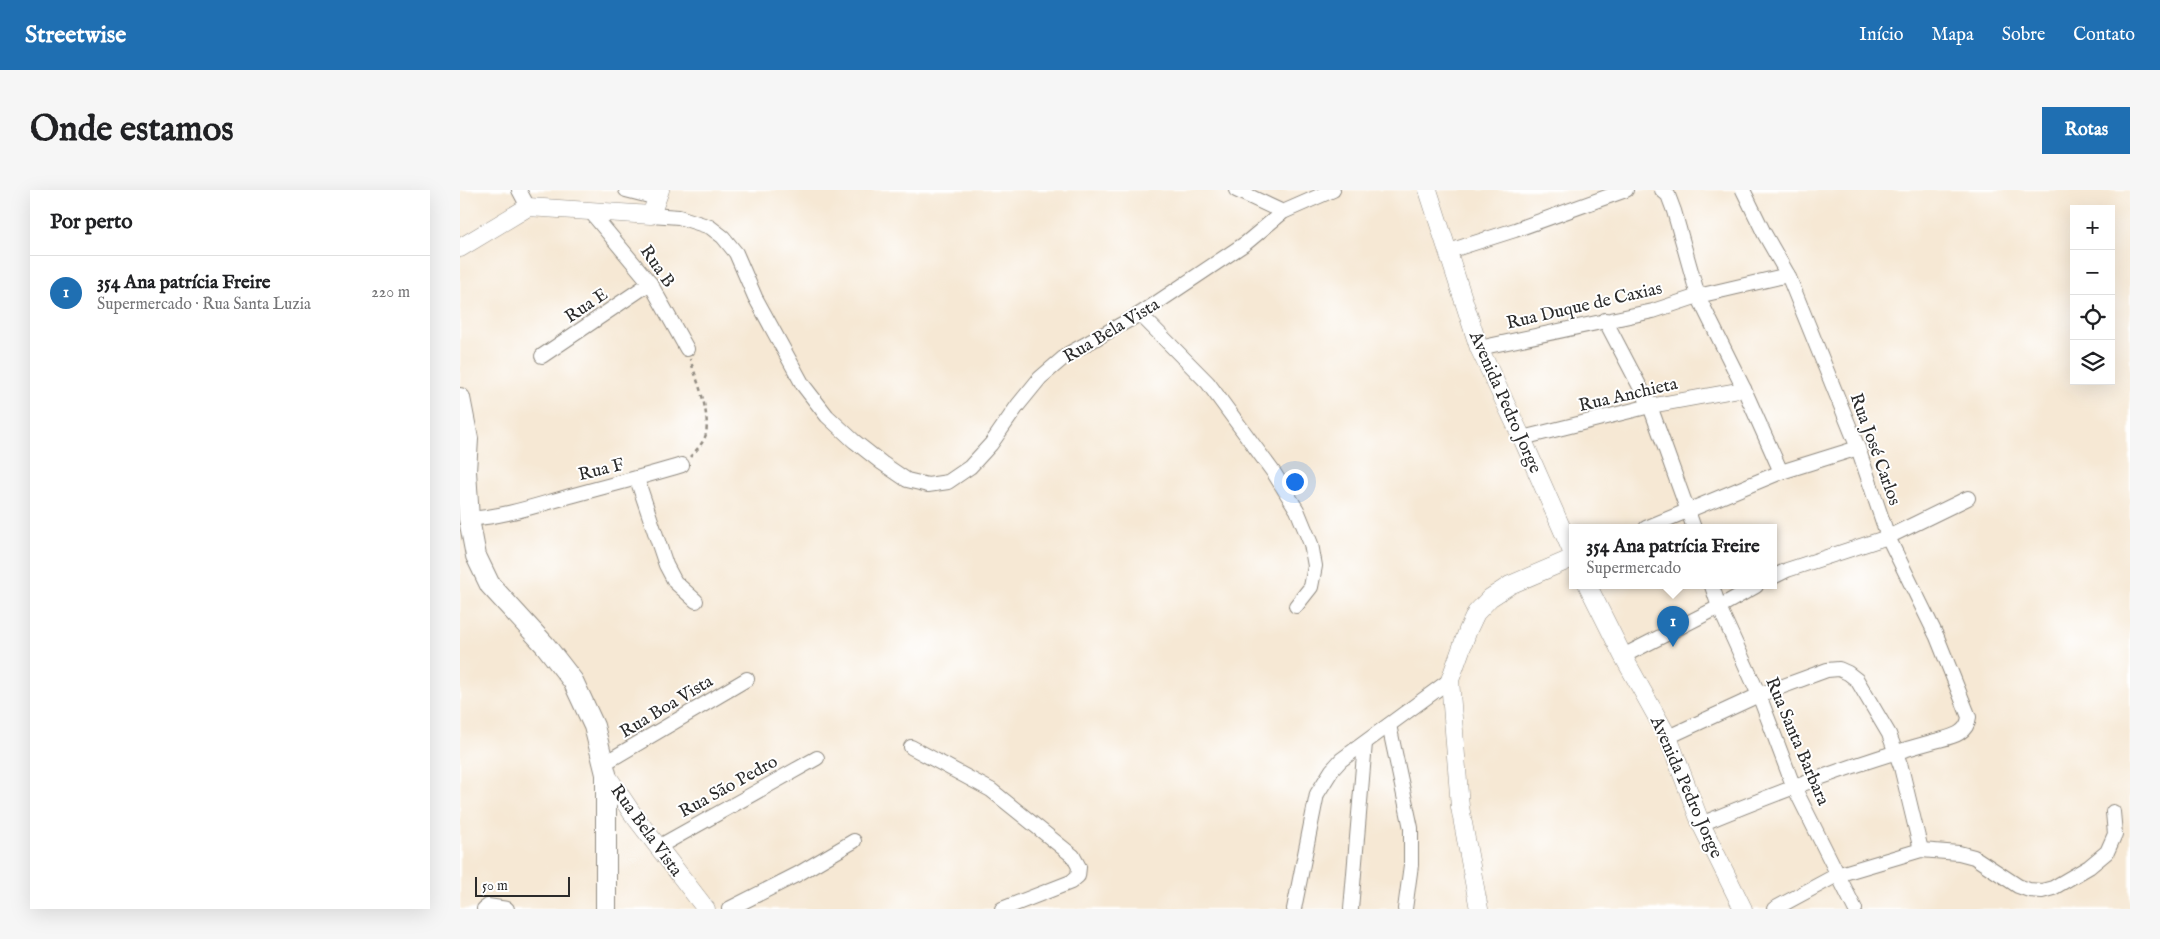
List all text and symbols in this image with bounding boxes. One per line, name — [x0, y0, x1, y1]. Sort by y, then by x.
text: Streetwise — [25, 20, 126, 51]
text: Início — [1859, 24, 1904, 47]
text: Mapa — [1932, 24, 1974, 47]
text: Sobre — [2002, 24, 2045, 47]
text: Contato — [2073, 24, 2135, 47]
button: Rotas — [2042, 107, 2130, 154]
text: Onde estamos — [30, 108, 234, 153]
map controls — [2070, 205, 2115, 385]
button: + — [2070, 205, 2115, 250]
text: Por perto — [50, 209, 132, 236]
street label: Rua B — [634, 241, 680, 293]
button: − — [2070, 250, 2115, 295]
text: 354 Ana patrícia Freire — [97, 271, 271, 295]
street label: Rua Duque de Caxias — [1504, 277, 1664, 336]
text: 1 — [63, 283, 69, 303]
text: 220 m — [371, 283, 410, 303]
street label: Rua E — [561, 284, 613, 329]
street label: Rua Bela Vista — [1059, 293, 1164, 369]
text: Supermercado · Rua Santa Luzia — [97, 295, 311, 315]
button: locate — [2070, 295, 2115, 340]
street label: Avenida Pedro Jorge — [1463, 327, 1546, 477]
button: layers — [2070, 340, 2115, 385]
street label: Rua Anchieta — [1577, 373, 1680, 418]
street label: Rua José Carlos — [1844, 390, 1906, 509]
street label: Rua F — [576, 454, 627, 487]
your location — [1282, 469, 1308, 495]
popup — [1569, 524, 1777, 589]
text: 354 Ana patrícia Freire — [1586, 535, 1760, 559]
text: Supermercado — [1586, 559, 1681, 579]
pin: 1 — [1657, 606, 1689, 647]
street label: Rua Boa Vista — [616, 670, 718, 744]
street label: Rua Santa Barbara — [1759, 674, 1834, 809]
street label: Avenida Pedro Jorge — [1644, 712, 1727, 862]
street label: Rua São Pedro — [675, 751, 782, 824]
street label: Rua Bela Vista — [605, 780, 687, 882]
scale bar — [475, 874, 570, 897]
text: 50 m — [482, 877, 508, 895]

